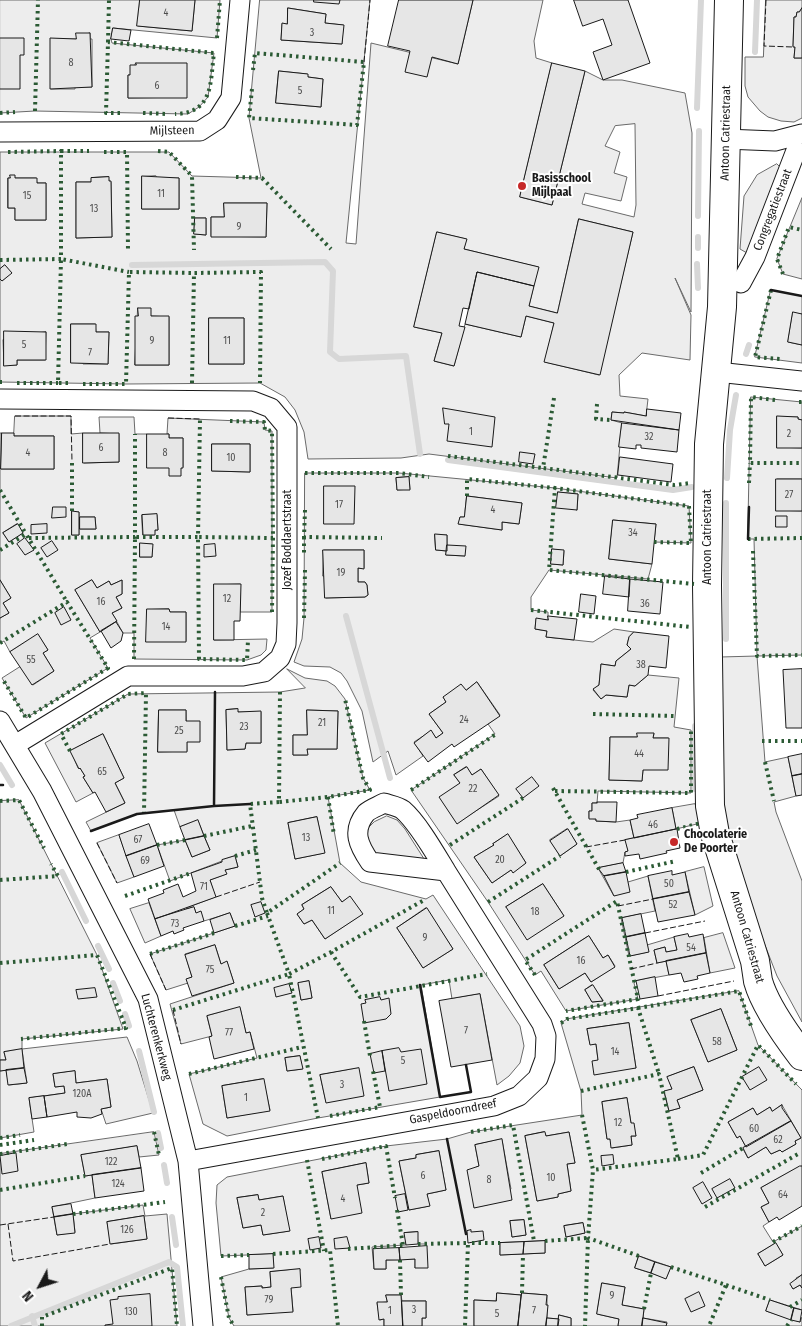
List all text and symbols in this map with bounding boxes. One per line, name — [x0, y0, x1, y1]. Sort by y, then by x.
house number: 4 — [164, 7, 168, 19]
house number: 3 — [310, 27, 314, 39]
house number: 8 — [69, 57, 73, 69]
house number: 6 — [155, 80, 159, 92]
house number: 5 — [298, 85, 302, 97]
street label: Antoon Catriestraat — [718, 85, 734, 181]
street label: Mijlsteen — [149, 123, 195, 139]
street label: Congregatiestraat — [751, 167, 795, 253]
place label: Basisschool Mijlpaal — [532, 172, 591, 200]
marker: Basisschool Mijlpaal — [516, 180, 528, 192]
house number: 11 — [157, 188, 165, 200]
house number: 15 — [23, 190, 31, 202]
house number: 13 — [90, 203, 98, 215]
house number: 9 — [237, 221, 241, 233]
house number: 9 — [150, 335, 154, 347]
house number: 11 — [223, 335, 231, 347]
house number: 5 — [22, 339, 26, 351]
house number: 7 — [88, 347, 92, 359]
house number: 1 — [469, 426, 473, 438]
house number: 2 — [787, 428, 791, 440]
house number: 32 — [645, 431, 653, 443]
house number: 6 — [99, 442, 103, 454]
house number: 4 — [26, 447, 30, 459]
house number: 8 — [163, 447, 167, 459]
house number: 10 — [226, 452, 236, 464]
street label: Antoon Catriestraat — [701, 489, 715, 585]
house number: 27 — [785, 489, 793, 501]
street label: Jozef Boddaertstraat — [281, 490, 295, 590]
house number: 17 — [335, 499, 343, 511]
house number: 4 — [491, 504, 495, 516]
house number: 34 — [628, 527, 638, 539]
house number: 19 — [337, 567, 345, 579]
house number: 12 — [223, 593, 231, 605]
house number: 16 — [97, 596, 105, 608]
house number: 36 — [640, 598, 650, 610]
house number: 14 — [162, 621, 170, 633]
house number: 55 — [26, 654, 36, 666]
house number: 38 — [636, 659, 646, 671]
house number: 24 — [459, 714, 469, 726]
house number: 21 — [318, 717, 326, 729]
house number: 23 — [240, 721, 248, 733]
house number: 25 — [175, 725, 183, 737]
house number: 44 — [634, 748, 644, 760]
house number: 65 — [97, 766, 107, 778]
house number: 22 — [469, 783, 477, 795]
house number: 46 — [648, 819, 658, 831]
place label: Chocolaterie De Poorter — [684, 828, 747, 856]
house number: 13 — [302, 832, 310, 844]
house number: 67 — [134, 834, 142, 846]
marker: Chocolaterie De Poorter — [668, 836, 680, 848]
house number: 20 — [495, 854, 505, 866]
house number: 69 — [140, 855, 150, 867]
house number: 50 — [664, 878, 674, 890]
house number: 71 — [200, 881, 208, 893]
street label: Antoon Catriestraat — [727, 889, 767, 985]
house number: 52 — [669, 899, 677, 911]
house number: 11 — [327, 905, 335, 917]
house number: 18 — [531, 906, 539, 918]
house number: 73 — [171, 918, 179, 930]
house number: 9 — [423, 932, 427, 944]
house number: 54 — [686, 942, 696, 954]
house number: 16 — [577, 955, 585, 967]
house number: 75 — [206, 964, 214, 976]
street label: Luchterenkerkweg — [137, 992, 175, 1082]
house number: 7 — [464, 1025, 468, 1037]
house number: 77 — [225, 1027, 233, 1039]
house number: 58 — [712, 1036, 722, 1048]
house number: 14 — [611, 1046, 619, 1058]
house number: 5 — [401, 1055, 405, 1067]
house number: 3 — [340, 1079, 344, 1091]
house number: 120A — [73, 1088, 91, 1100]
house number: 1 — [244, 1092, 248, 1104]
street label: Gaspeldoorndreef — [408, 1096, 498, 1128]
house number: 12 — [614, 1117, 622, 1129]
house number: 60 — [749, 1123, 759, 1135]
house number: 62 — [773, 1134, 783, 1146]
house number: 122 — [105, 1156, 117, 1168]
house number: 6 — [421, 1170, 425, 1182]
house number: 10 — [546, 1172, 556, 1184]
house number: 8 — [487, 1174, 491, 1186]
house number: 124 — [112, 1178, 124, 1190]
house number: 64 — [778, 1189, 788, 1201]
house number: 4 — [341, 1193, 345, 1205]
house number: 2 — [261, 1207, 265, 1219]
house number: 126 — [120, 1224, 134, 1236]
north arrow — [15, 1261, 65, 1311]
text: N — [19, 1287, 37, 1305]
house number: 9 — [610, 1290, 614, 1302]
house number: 79 — [265, 1294, 273, 1306]
house number: 3 — [412, 1304, 416, 1316]
house number: 1 — [388, 1305, 392, 1317]
house number: 7 — [532, 1305, 536, 1317]
house number: 130 — [124, 1306, 138, 1318]
house number: 5 — [495, 1308, 499, 1320]

